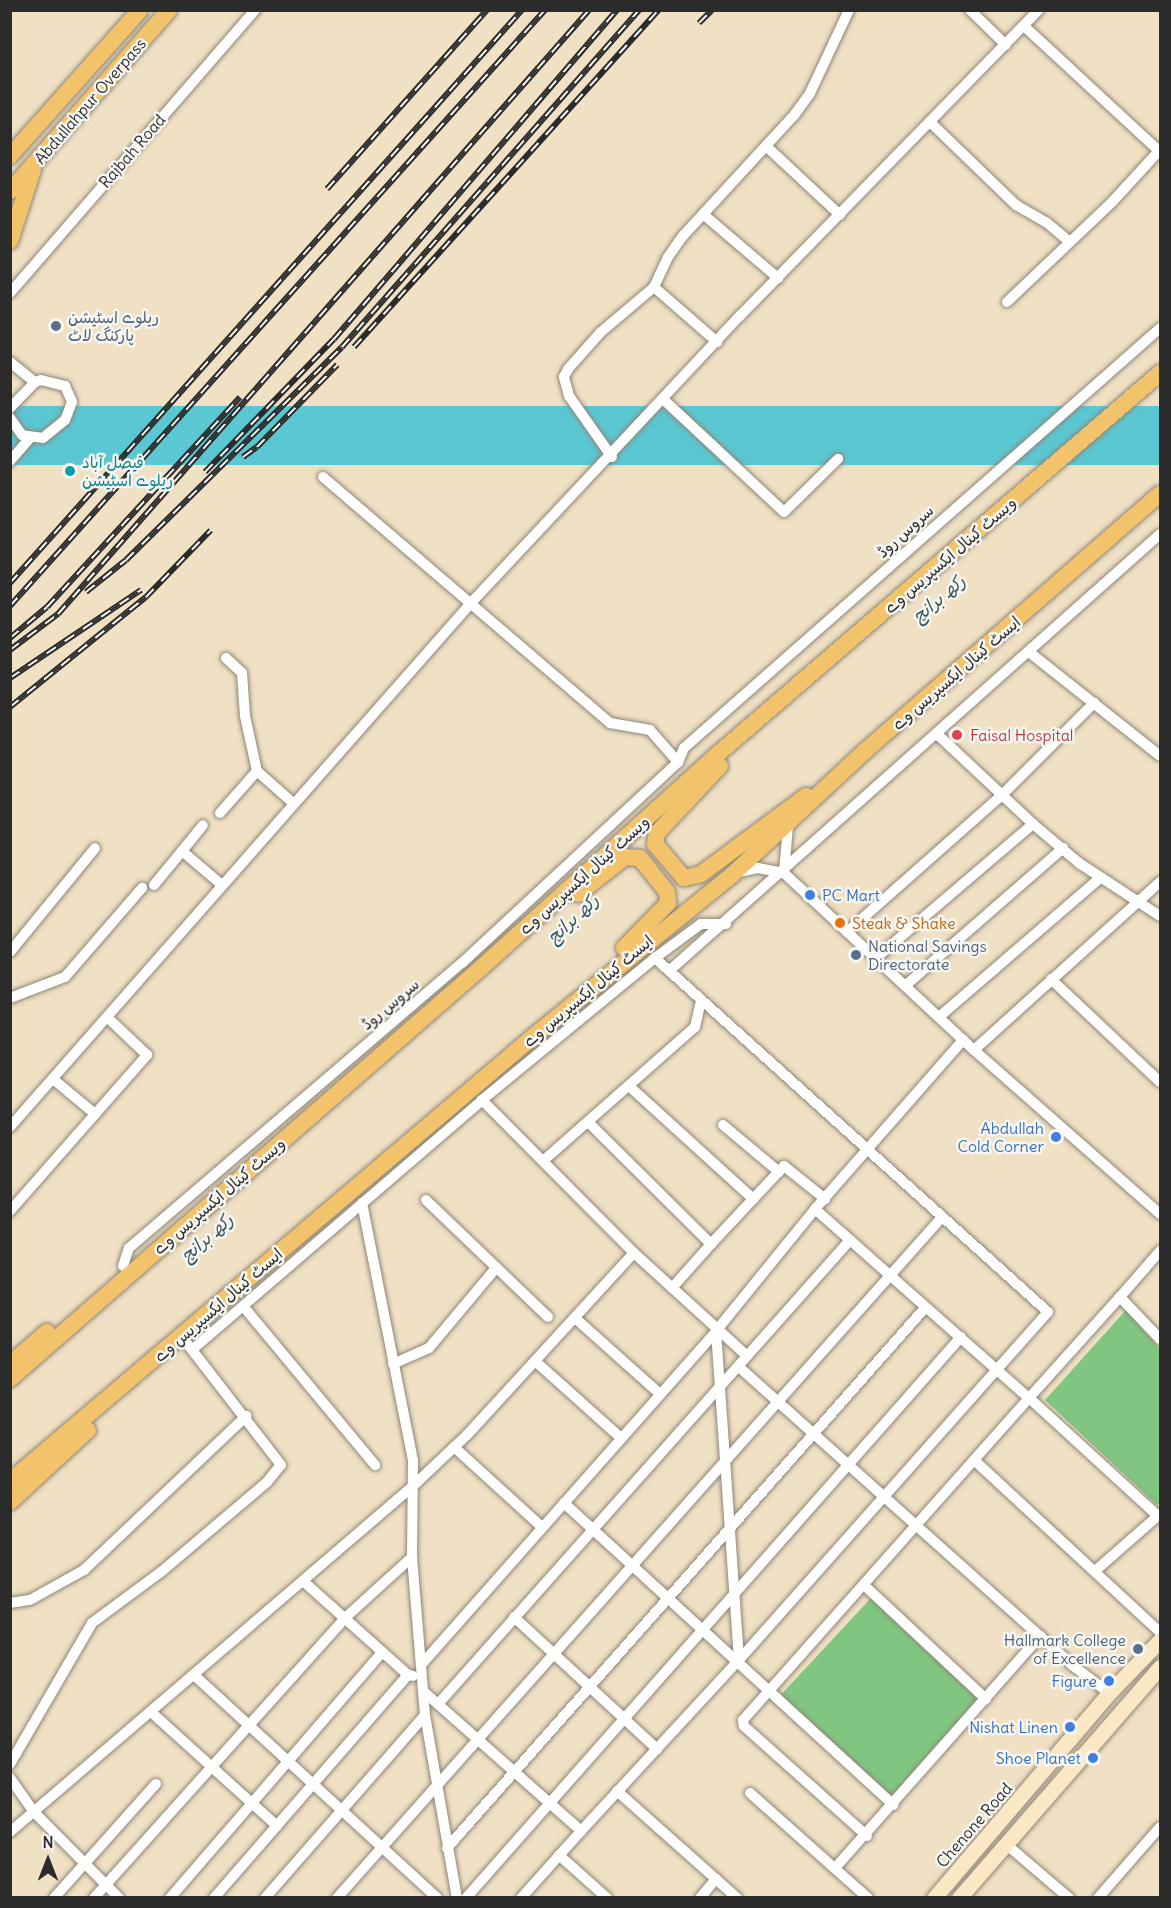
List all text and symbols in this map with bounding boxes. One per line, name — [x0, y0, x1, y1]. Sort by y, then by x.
street label: Abdullahpur Overpass — [30, 34, 150, 168]
street label: Rajbah Road — [95, 110, 169, 192]
place label: ریلوے اسٹیشن پارکنگ لاٹ — [68, 307, 159, 345]
marker: ریلوے اسٹیشن پارکنگ لاٹ — [49, 319, 63, 333]
place label: فیصل آباد ریلوے اسٹیشن — [82, 452, 173, 490]
marker: فیصل آباد ریلوے اسٹیشن — [63, 464, 77, 478]
street label: ویسٹ کینال ایکسپریس وے — [880, 493, 1020, 617]
street label: سروس روڈ — [873, 501, 937, 561]
water label: رکھ برانچ — [908, 571, 970, 627]
street label: ایسٹ کینال ایکسپریس وے — [888, 612, 1024, 734]
place label: Faisal Hospital — [970, 725, 1073, 745]
marker: Faisal Hospital — [948, 726, 966, 744]
street label: ویسٹ کینال ایکسپریس وے — [515, 812, 653, 938]
place label: PC Mart — [822, 885, 880, 905]
marker: PC Mart — [803, 888, 817, 902]
water label: رکھ برانچ — [543, 890, 603, 948]
place label: Steak & Shake — [852, 913, 956, 933]
marker: Steak & Shake — [833, 916, 847, 930]
street label: ایسٹ کینال ایکسپریس وے — [519, 931, 657, 1051]
place label: National Savings Directorate — [868, 936, 987, 974]
marker: National Savings Directorate — [849, 948, 863, 962]
street label: سروس روڈ — [357, 974, 423, 1034]
place label: Abdullah Cold Corner — [958, 1118, 1044, 1156]
marker: Abdullah Cold Corner — [1049, 1130, 1063, 1144]
street label: ویسٹ کینال ایکسپریس وے — [149, 1134, 289, 1258]
water label: رکھ برانچ — [176, 1209, 238, 1267]
street label: ایسٹ کینال ایکسپریس وے — [150, 1244, 286, 1366]
place label: Hallmark College of Excellence — [1004, 1630, 1126, 1668]
marker: Hallmark College of Excellence — [1131, 1642, 1145, 1656]
place label: Figure — [1051, 1671, 1097, 1691]
marker: Figure — [1102, 1674, 1116, 1688]
place label: Nishat Linen — [969, 1717, 1058, 1737]
marker: Nishat Linen — [1063, 1720, 1077, 1734]
place label: Shoe Planet — [996, 1748, 1081, 1768]
marker: Shoe Planet — [1086, 1751, 1100, 1765]
street label: Chenone Road — [932, 1779, 1016, 1871]
north arrow — [18, 1830, 78, 1890]
text: N — [42, 1832, 54, 1852]

